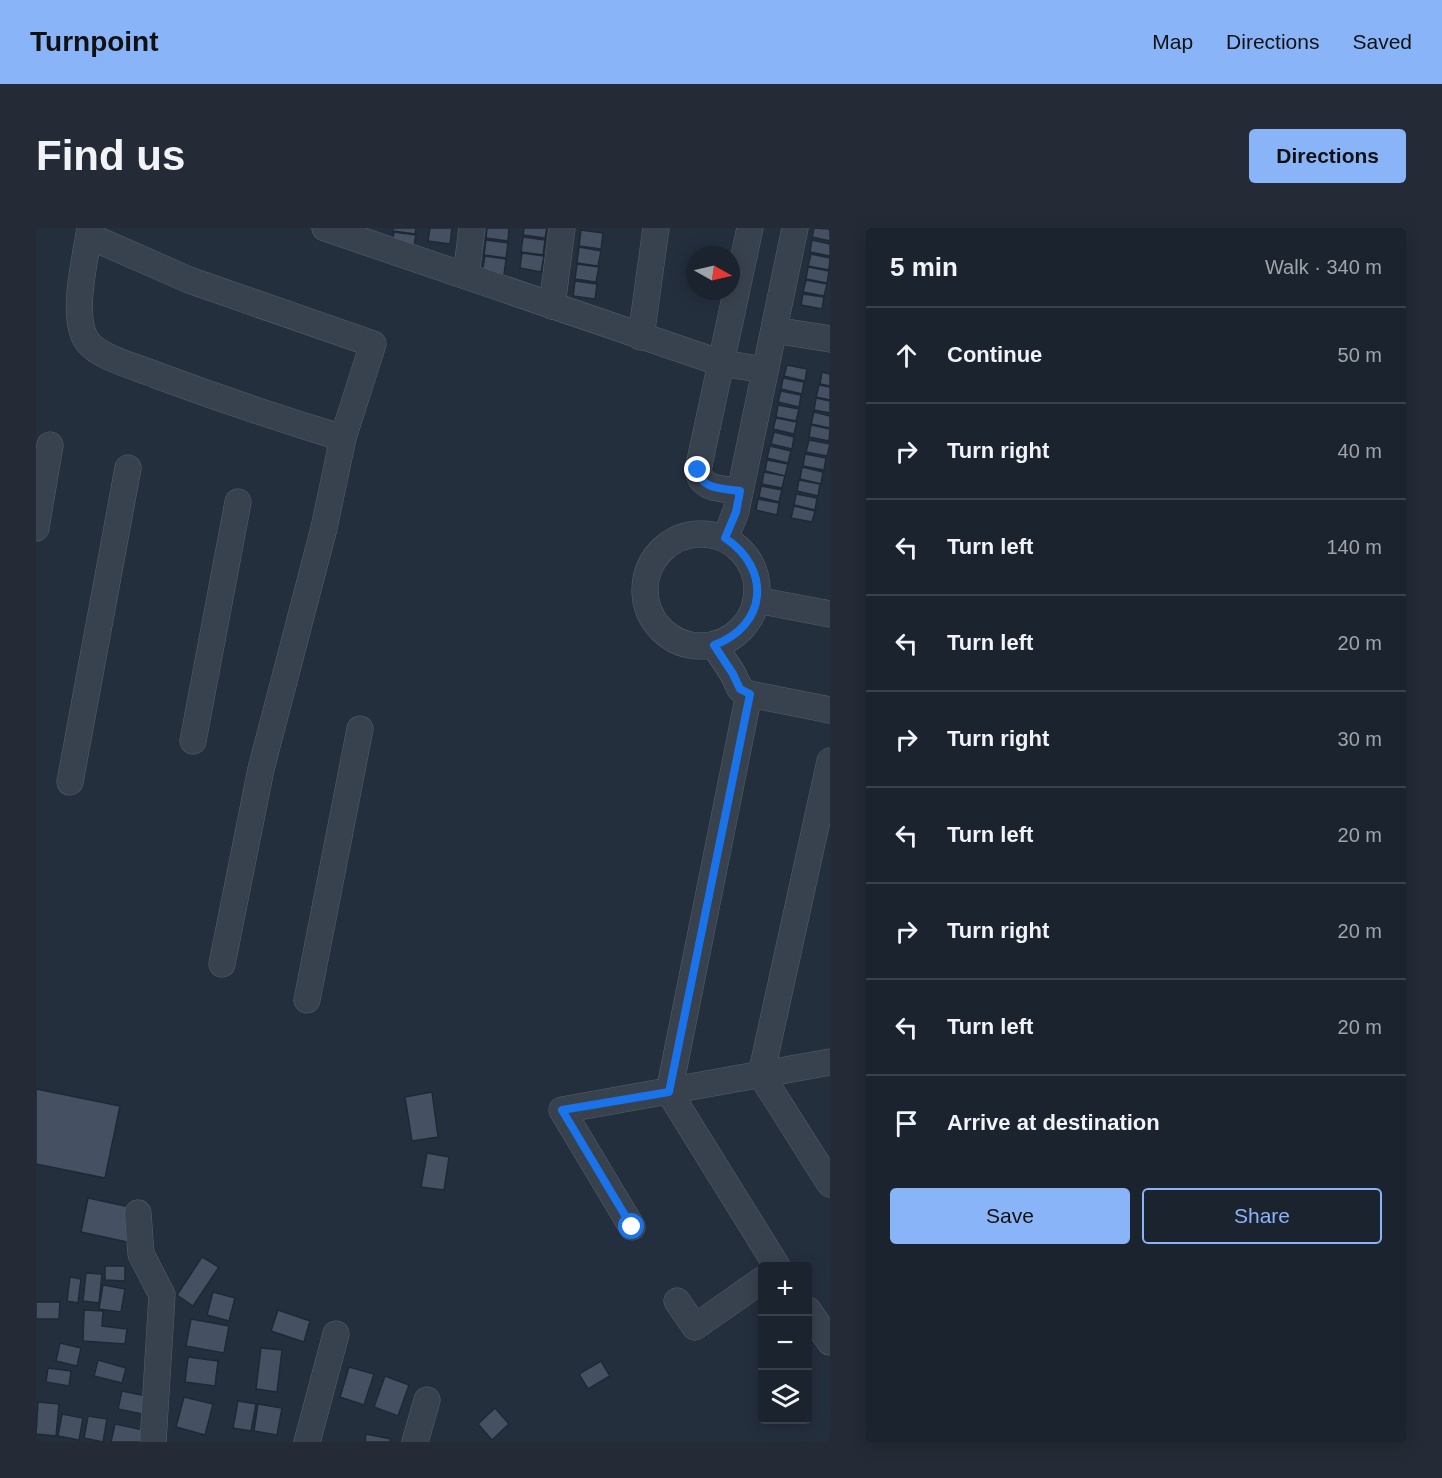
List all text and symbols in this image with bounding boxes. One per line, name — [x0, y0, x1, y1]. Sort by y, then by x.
text: Turnpoint — [30, 26, 159, 57]
text: Map — [1152, 30, 1193, 53]
text: Directions — [1226, 30, 1319, 53]
text: Saved — [1352, 30, 1412, 53]
button: Directions — [1249, 129, 1406, 183]
text: Find us — [36, 132, 185, 179]
north arrow — [686, 246, 740, 300]
text: 5 min — [890, 252, 958, 282]
text: Walk · 340 m — [1265, 256, 1382, 278]
icon: ahead — [890, 339, 923, 372]
text: Continue — [947, 342, 1042, 367]
text: 50 m — [1338, 344, 1382, 366]
icon: right — [890, 435, 923, 468]
text: Turn right — [947, 438, 1049, 463]
text: 40 m — [1338, 440, 1382, 462]
route end — [684, 456, 710, 482]
icon: left — [890, 531, 923, 564]
text: Turn left — [947, 534, 1033, 559]
text: 140 m — [1326, 536, 1382, 558]
icon: left — [890, 627, 923, 660]
text: Turn left — [947, 630, 1033, 655]
text: 20 m — [1338, 632, 1382, 654]
icon: right — [890, 723, 923, 756]
text: Turn right — [947, 726, 1049, 751]
text: 30 m — [1338, 728, 1382, 750]
icon: left — [890, 819, 923, 852]
text: Turn left — [947, 822, 1033, 847]
text: 20 m — [1338, 824, 1382, 846]
icon: right — [890, 915, 923, 948]
text: Turn right — [947, 918, 1049, 943]
text: 20 m — [1338, 920, 1382, 942]
icon: left — [890, 1011, 923, 1044]
text: Turn left — [947, 1014, 1033, 1039]
text: 20 m — [1338, 1016, 1382, 1038]
icon: arrive — [890, 1107, 923, 1140]
text: Arrive at destination — [947, 1110, 1160, 1135]
button: Save — [890, 1188, 1130, 1244]
button: Share — [1142, 1188, 1382, 1244]
route start — [618, 1213, 644, 1239]
map controls — [758, 1262, 812, 1424]
button: + — [758, 1262, 812, 1316]
button: − — [758, 1316, 812, 1370]
button: layers — [758, 1370, 812, 1424]

